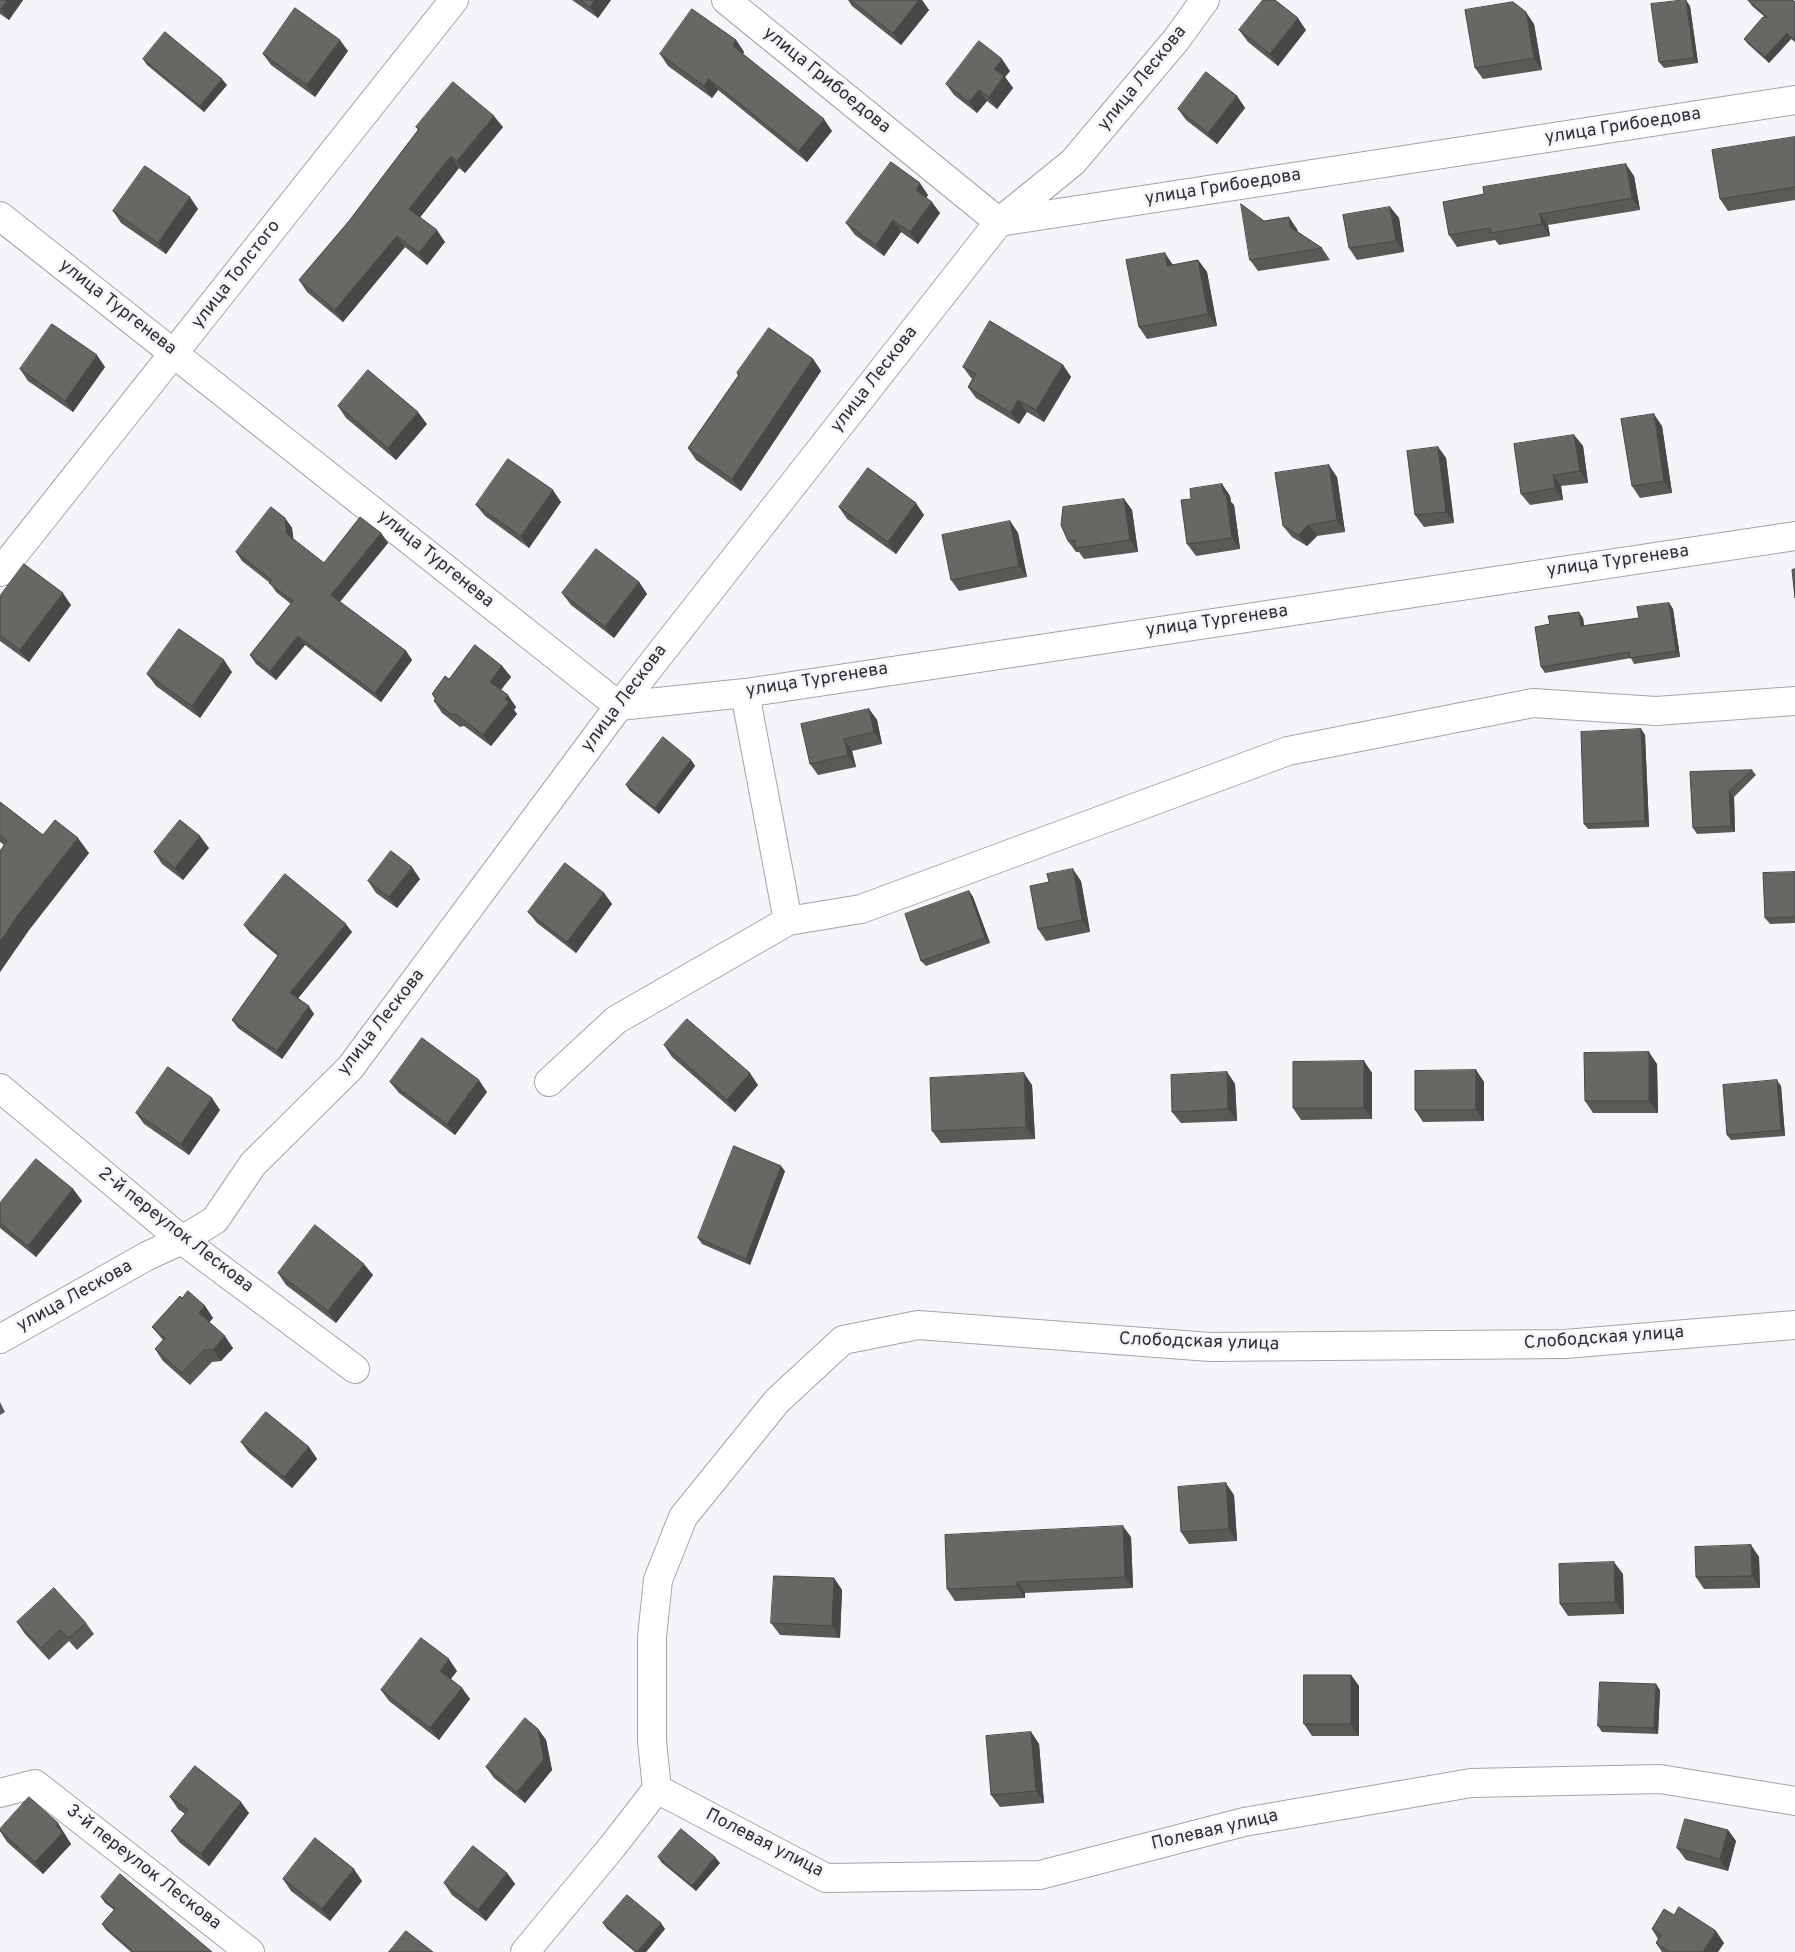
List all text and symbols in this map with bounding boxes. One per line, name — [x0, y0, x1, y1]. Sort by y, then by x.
street label: улица Лескова — [1094, 22, 1192, 136]
street label: улица Грибоедова — [758, 23, 894, 139]
street label: улица Грибоедова — [1543, 104, 1703, 150]
street label: улица Грибоедова — [1143, 165, 1303, 211]
street label: улица Толстого — [188, 217, 286, 333]
street label: улица Тургенева — [54, 255, 180, 361]
street label: улица Лескова — [827, 323, 923, 437]
street label: улица Тургенева — [373, 507, 497, 613]
street label: улица Тургенева — [1546, 541, 1690, 583]
street label: улица Тургенева — [1145, 601, 1289, 643]
street label: улица Лескова — [578, 641, 672, 757]
street label: улица Тургенева — [745, 659, 889, 703]
street label: улица Лескова — [334, 966, 430, 1080]
street label: 2-й переулок Лескова — [93, 1164, 257, 1298]
street label: улица Лескова — [13, 1256, 137, 1338]
street label: Слободская улица — [1523, 1323, 1685, 1355]
street label: Слободская улица — [1119, 1329, 1279, 1357]
street label: 3-й переулок Лескова — [61, 1801, 225, 1935]
street label: Полевая улица — [702, 1805, 826, 1883]
street label: Полевая улица — [1150, 1806, 1280, 1856]

